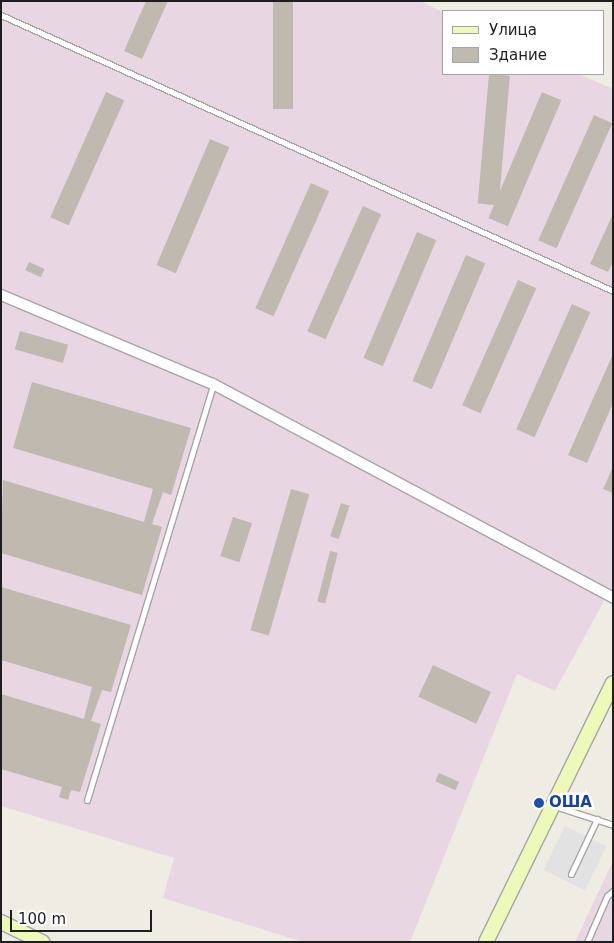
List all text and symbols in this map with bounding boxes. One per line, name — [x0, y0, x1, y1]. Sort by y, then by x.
legend — [442, 10, 604, 75]
text: Улица — [489, 21, 537, 39]
text: Здание — [489, 46, 547, 64]
place label: ОША — [549, 794, 592, 812]
marker: ОША — [533, 797, 545, 809]
scale bar — [12, 900, 155, 932]
text: 100 m — [18, 910, 66, 928]

